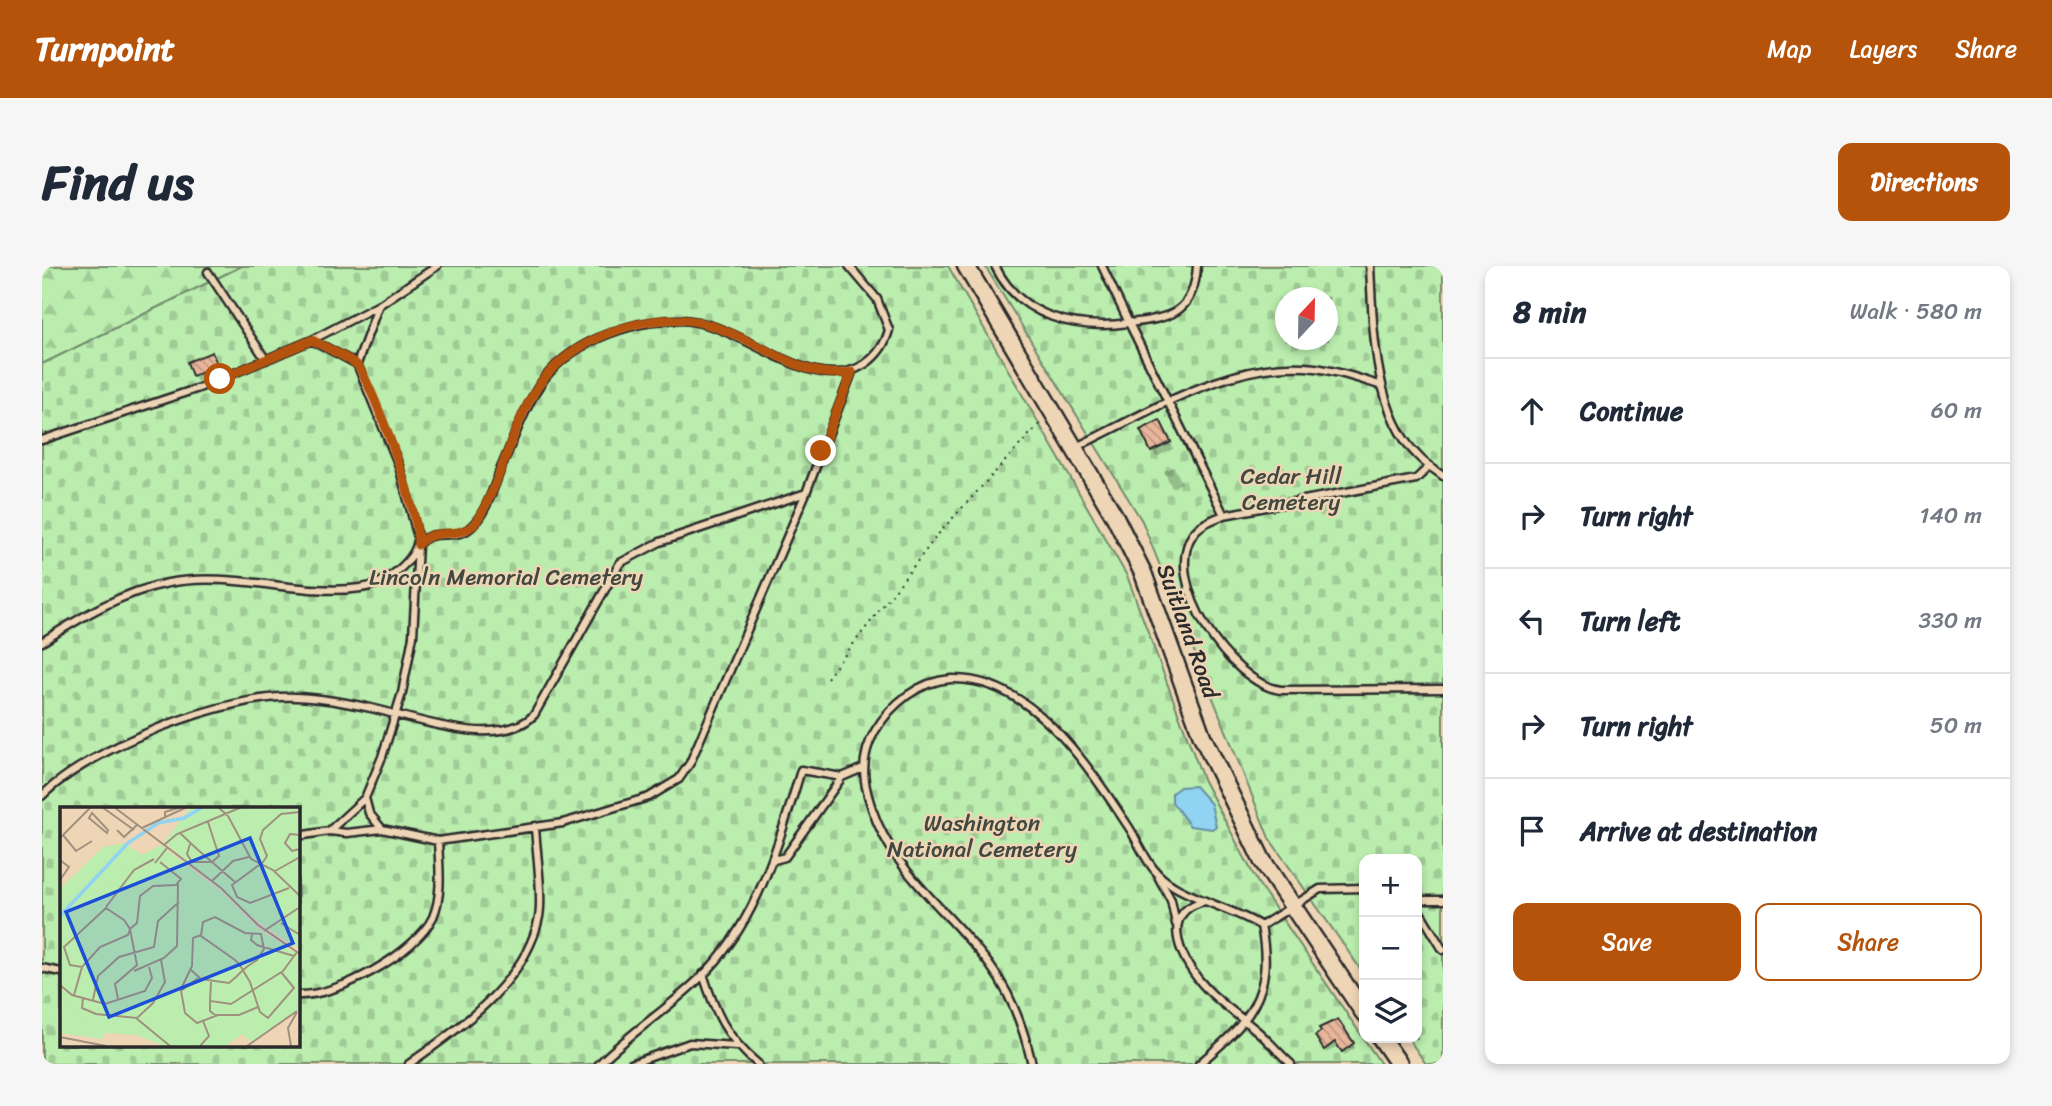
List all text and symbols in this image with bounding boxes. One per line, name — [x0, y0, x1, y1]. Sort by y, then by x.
text: Turnpoint — [35, 20, 175, 78]
text: Map — [1767, 28, 1812, 70]
text: Layers — [1850, 28, 1917, 70]
text: Share — [1955, 28, 2017, 70]
text: Find us — [42, 139, 194, 226]
button: Directions — [1838, 143, 2010, 221]
text: 8 min — [1513, 285, 1586, 339]
north arrow — [1275, 287, 1338, 350]
text: Walk · 580 m — [1850, 291, 1982, 332]
route start — [204, 363, 235, 394]
text: Continue — [1580, 388, 1683, 434]
text: 60 m — [1931, 390, 1982, 431]
icon: ahead — [1513, 392, 1551, 430]
route end — [805, 435, 836, 466]
park label: Cedar Hill Cemetery — [1241, 456, 1342, 523]
text: Turn right — [1580, 493, 1693, 539]
text: 140 m — [1920, 495, 1982, 536]
icon: right — [1513, 497, 1551, 535]
park label: Lincoln Memorial Cemetery — [369, 557, 643, 598]
street label: Suitland Road — [1145, 558, 1232, 706]
text: Turn left — [1580, 598, 1680, 644]
text: 330 m — [1919, 600, 1982, 641]
icon: left — [1513, 602, 1551, 640]
text: Turn right — [1580, 703, 1693, 749]
text: 50 m — [1930, 705, 1982, 746]
icon: right — [1513, 707, 1551, 745]
park label: Washington National Cemetery — [887, 803, 1077, 870]
inset map — [60, 807, 299, 1046]
text: Arrive at destination — [1580, 808, 1817, 854]
icon: arrive — [1513, 812, 1551, 850]
map controls — [1359, 854, 1422, 1043]
button: + — [1359, 854, 1422, 917]
button: Save — [1513, 903, 1741, 981]
button: Share — [1755, 903, 1982, 981]
button: − — [1359, 917, 1422, 980]
button: layers — [1359, 980, 1422, 1043]

